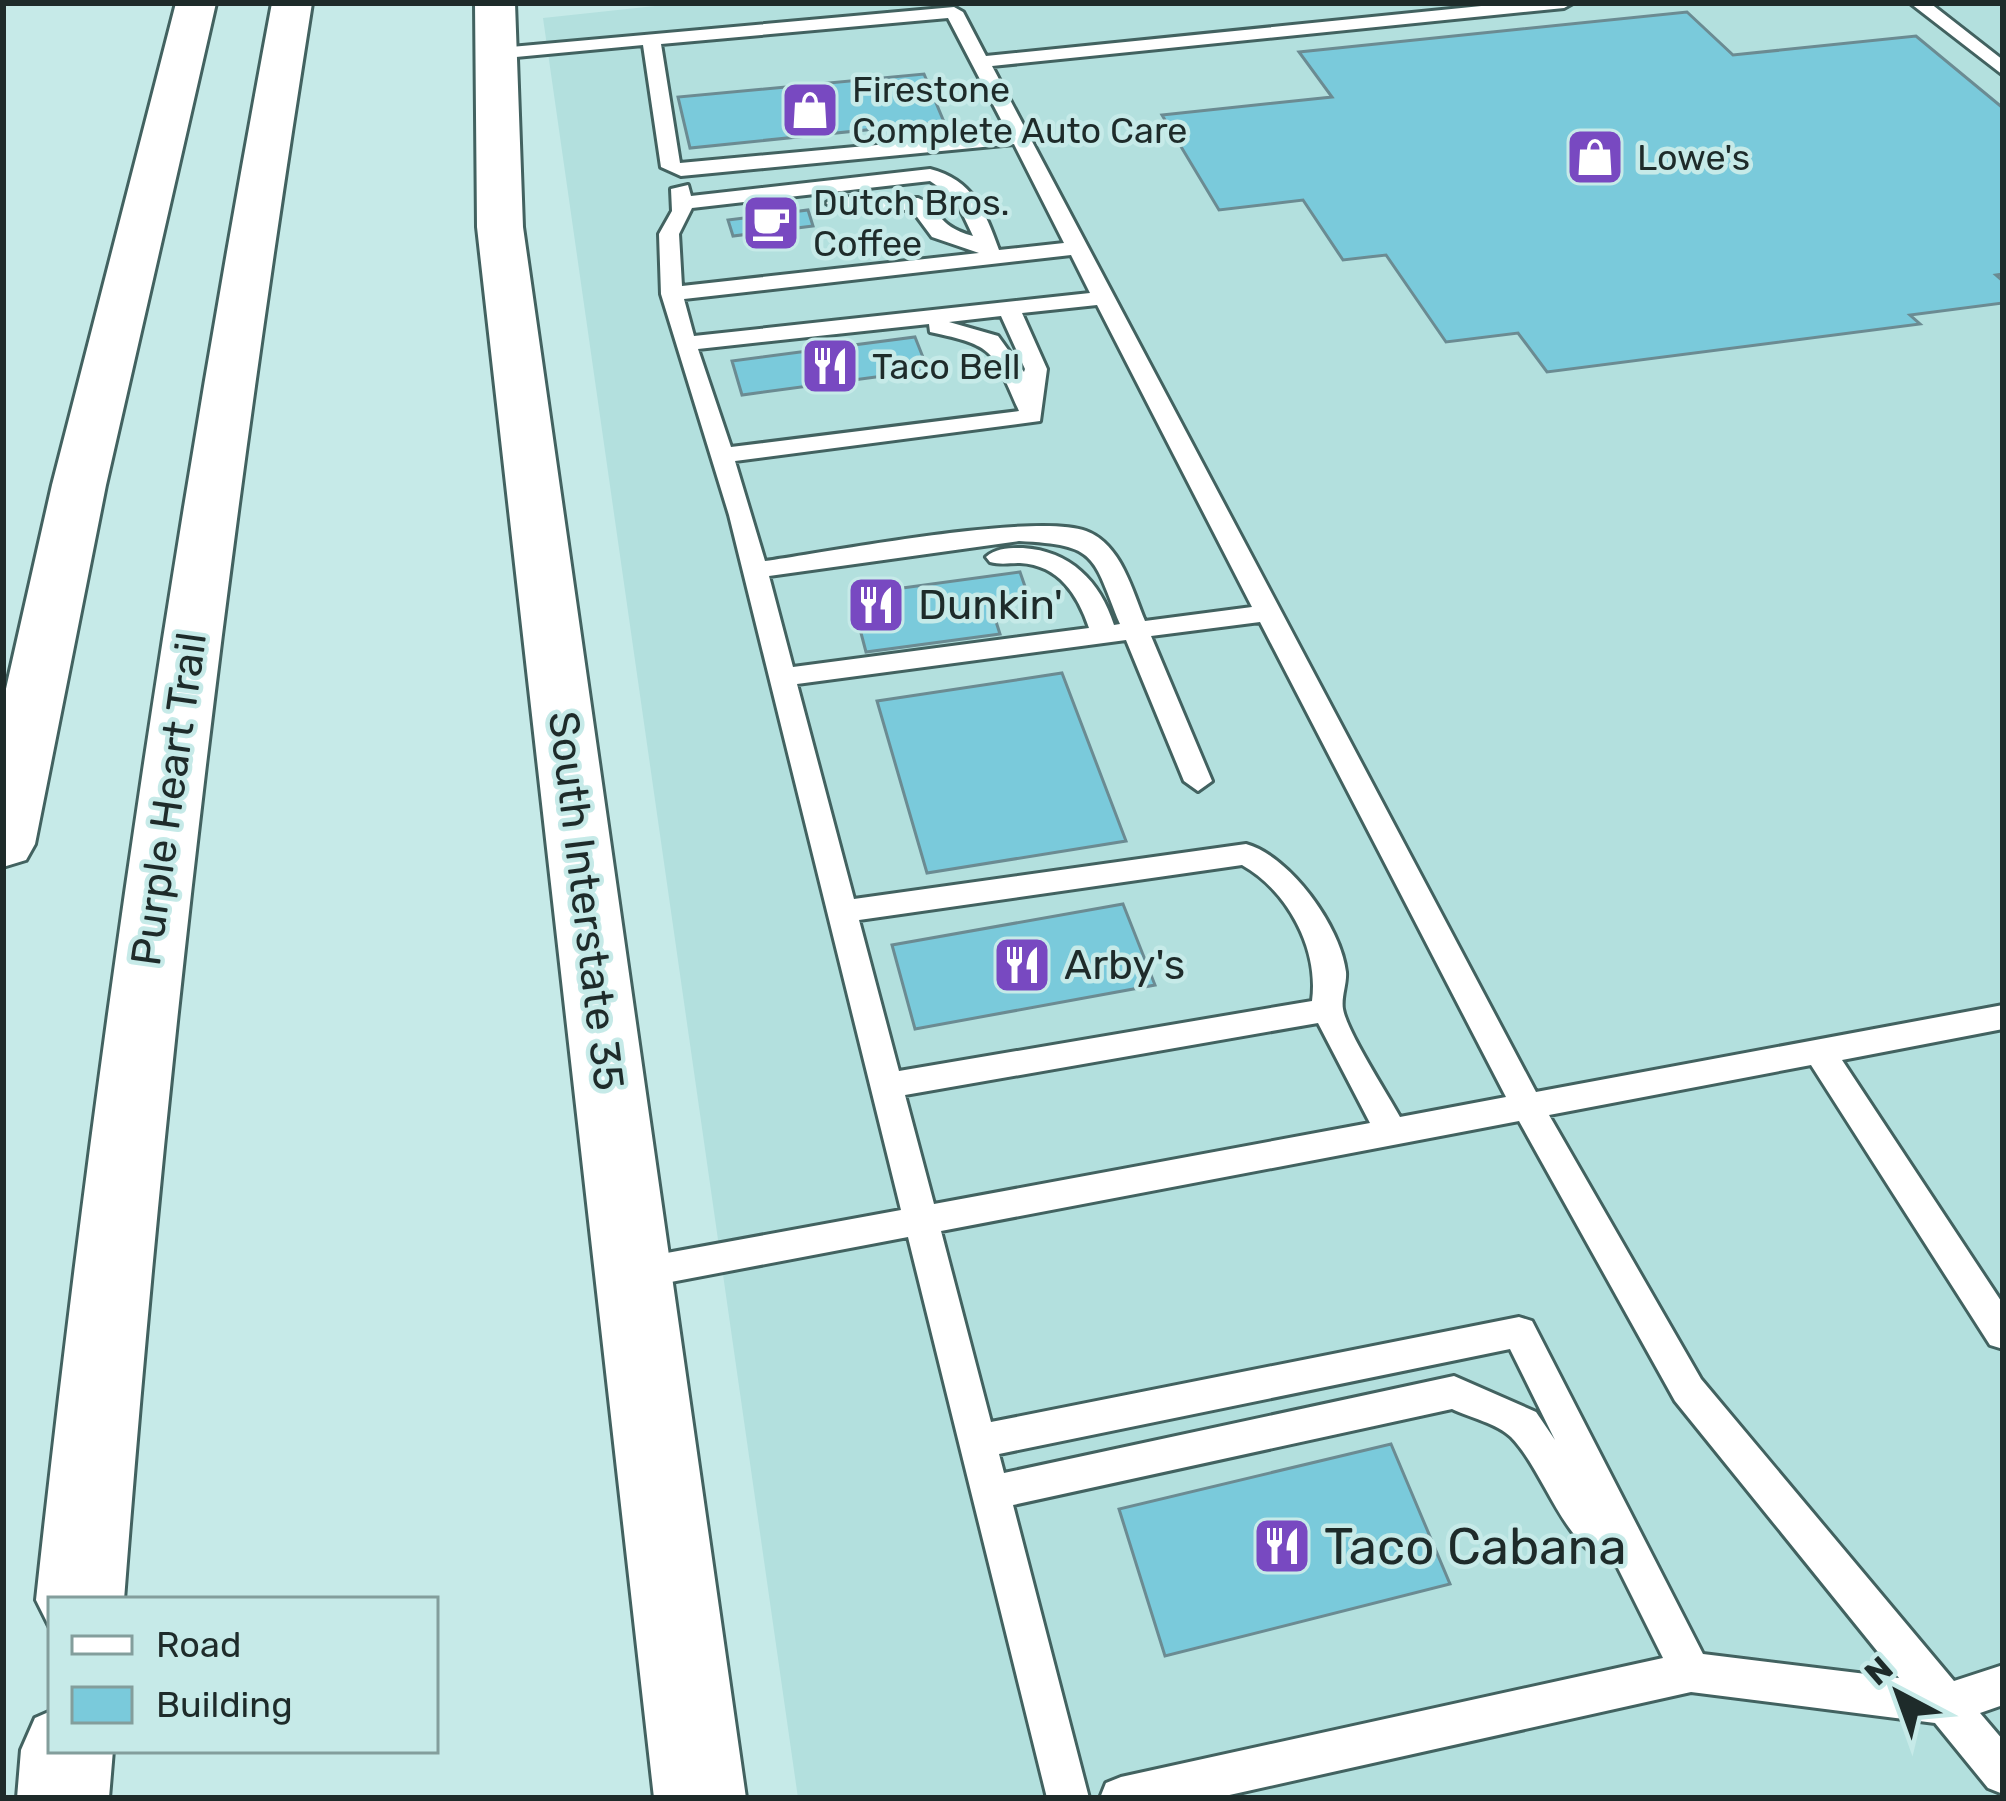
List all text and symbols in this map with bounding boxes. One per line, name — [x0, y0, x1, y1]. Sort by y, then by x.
place label: Firestone Complete Auto Care — [852, 68, 1187, 152]
shop icon: Firestone Complete Auto Care — [779, 79, 841, 141]
shop icon: Lowe's — [1564, 126, 1626, 188]
place label: Lowe's — [1637, 136, 1750, 179]
place label: Dutch Bros. Coffee — [813, 181, 1010, 265]
cafe icon: Dutch Bros. Coffee — [740, 192, 802, 254]
restaurant icon: Taco Bell — [799, 335, 861, 397]
place label: Taco Bell — [872, 345, 1020, 388]
restaurant icon: Dunkin' — [845, 574, 907, 636]
place label: Dunkin' — [918, 580, 1063, 630]
street label: Purple Heart Trail — [121, 629, 217, 969]
street label: South Interstate 35 — [538, 709, 634, 1093]
restaurant icon: Arby's — [991, 934, 1053, 996]
place label: Arby's — [1064, 940, 1185, 990]
restaurant icon: Taco Cabana — [1251, 1515, 1313, 1577]
place label: Taco Cabana — [1324, 1516, 1627, 1577]
legend — [48, 1597, 438, 1753]
text: Road — [156, 1623, 241, 1666]
north arrow — [1838, 1633, 1958, 1753]
text: N — [1857, 1648, 1900, 1693]
text: Building — [156, 1683, 293, 1726]

